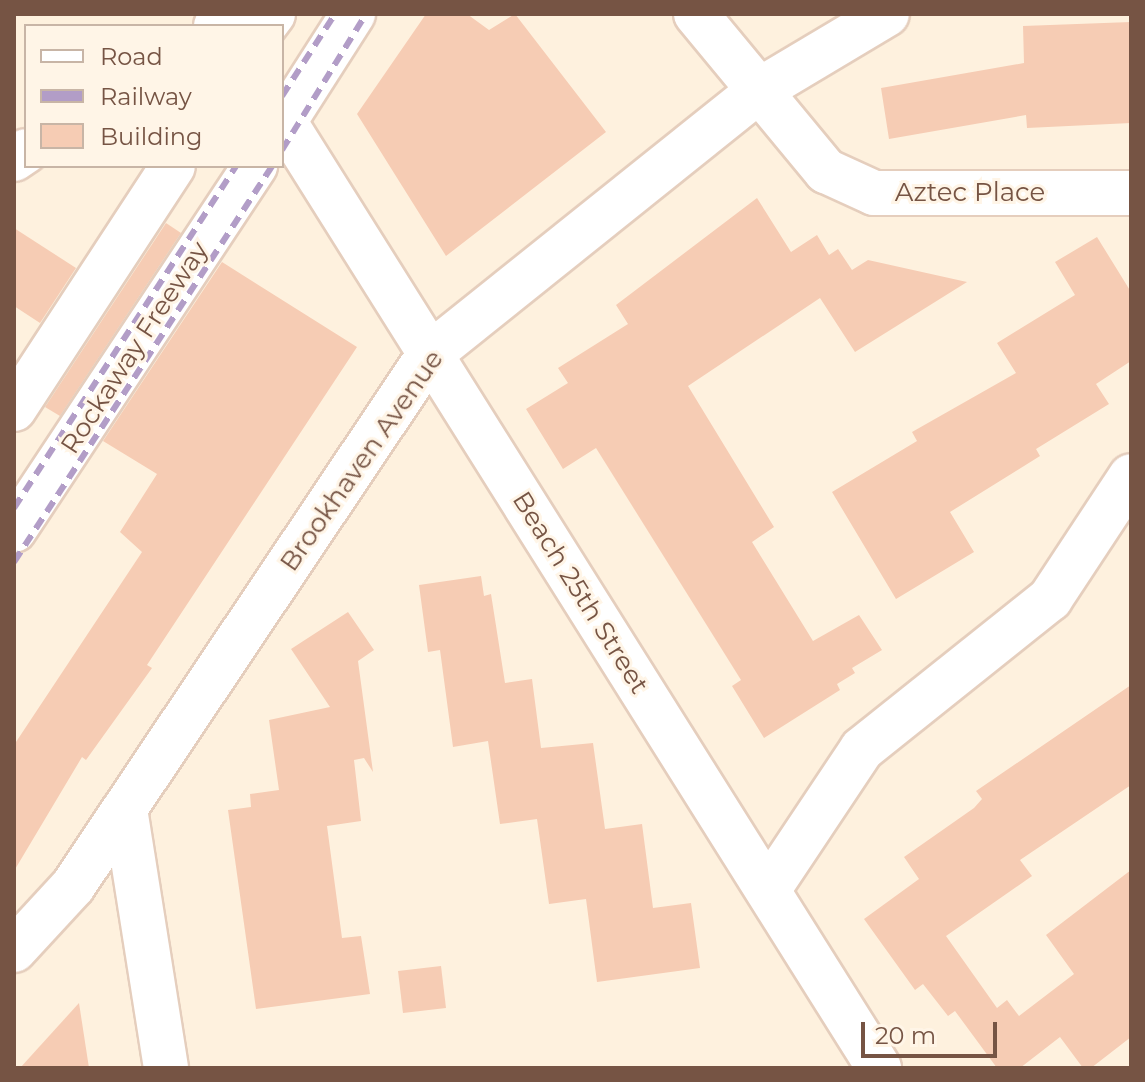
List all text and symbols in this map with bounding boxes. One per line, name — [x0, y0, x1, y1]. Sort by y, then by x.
legend — [24, 24, 284, 168]
text: Road — [100, 42, 163, 71]
text: Railway — [100, 82, 192, 111]
text: Building — [100, 122, 203, 151]
street label: Aztec Place — [895, 177, 1045, 209]
street label: Rockaway Freeway — [55, 236, 215, 460]
street label: Brookhaven Avenue — [274, 345, 450, 577]
street label: Beach 25th Street — [505, 486, 655, 700]
scale bar — [865, 1006, 1001, 1056]
text: 20 m — [875, 1021, 936, 1050]

